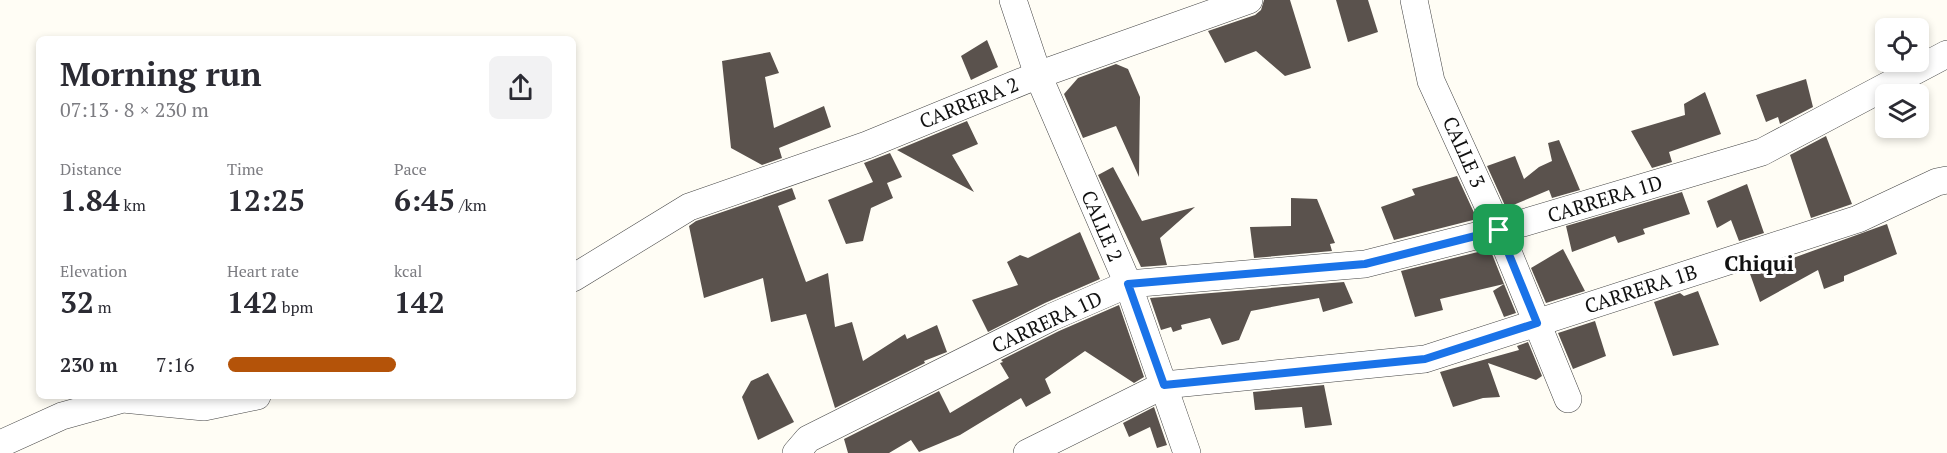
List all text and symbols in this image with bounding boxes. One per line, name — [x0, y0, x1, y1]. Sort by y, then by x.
map controls — [1875, 18, 1929, 138]
button: locate — [1875, 18, 1929, 72]
text: Morning run — [60, 52, 262, 95]
button: share — [489, 56, 552, 119]
street label: CARRERA 2 — [915, 70, 1022, 135]
button: layers — [1875, 84, 1929, 138]
text: 07:13 · 8 × 230 m — [60, 96, 209, 123]
street label: CALLE 3 — [1437, 112, 1492, 192]
text: Distance — [60, 158, 122, 180]
text: Time — [227, 158, 264, 180]
text: Pace — [394, 158, 427, 180]
street label: CARRERA 1D — [1544, 168, 1666, 229]
text: 1.84 — [60, 180, 120, 220]
text: 12:25 — [227, 180, 305, 220]
text: 6:45 — [394, 180, 455, 220]
street label: CALLE 2 — [1075, 186, 1130, 266]
text: km — [120, 194, 146, 216]
text: /km — [455, 194, 487, 216]
pin — [1473, 204, 1524, 255]
icon: arrive — [1482, 213, 1515, 246]
district label: Chiqui — [1724, 248, 1794, 277]
street label: CARRERA 1B — [1581, 258, 1701, 319]
text: Elevation — [60, 260, 127, 282]
text: Heart rate — [227, 260, 299, 282]
text: kcal — [394, 260, 422, 282]
text: 32 — [60, 282, 94, 322]
text: 142 — [227, 282, 278, 322]
text: 142 — [394, 282, 445, 322]
street label: CARRERA 1D — [987, 284, 1106, 359]
text: m — [94, 296, 112, 318]
text: bpm — [278, 296, 313, 318]
text: 230 m — [60, 351, 118, 378]
text: 7:16 — [156, 351, 195, 378]

